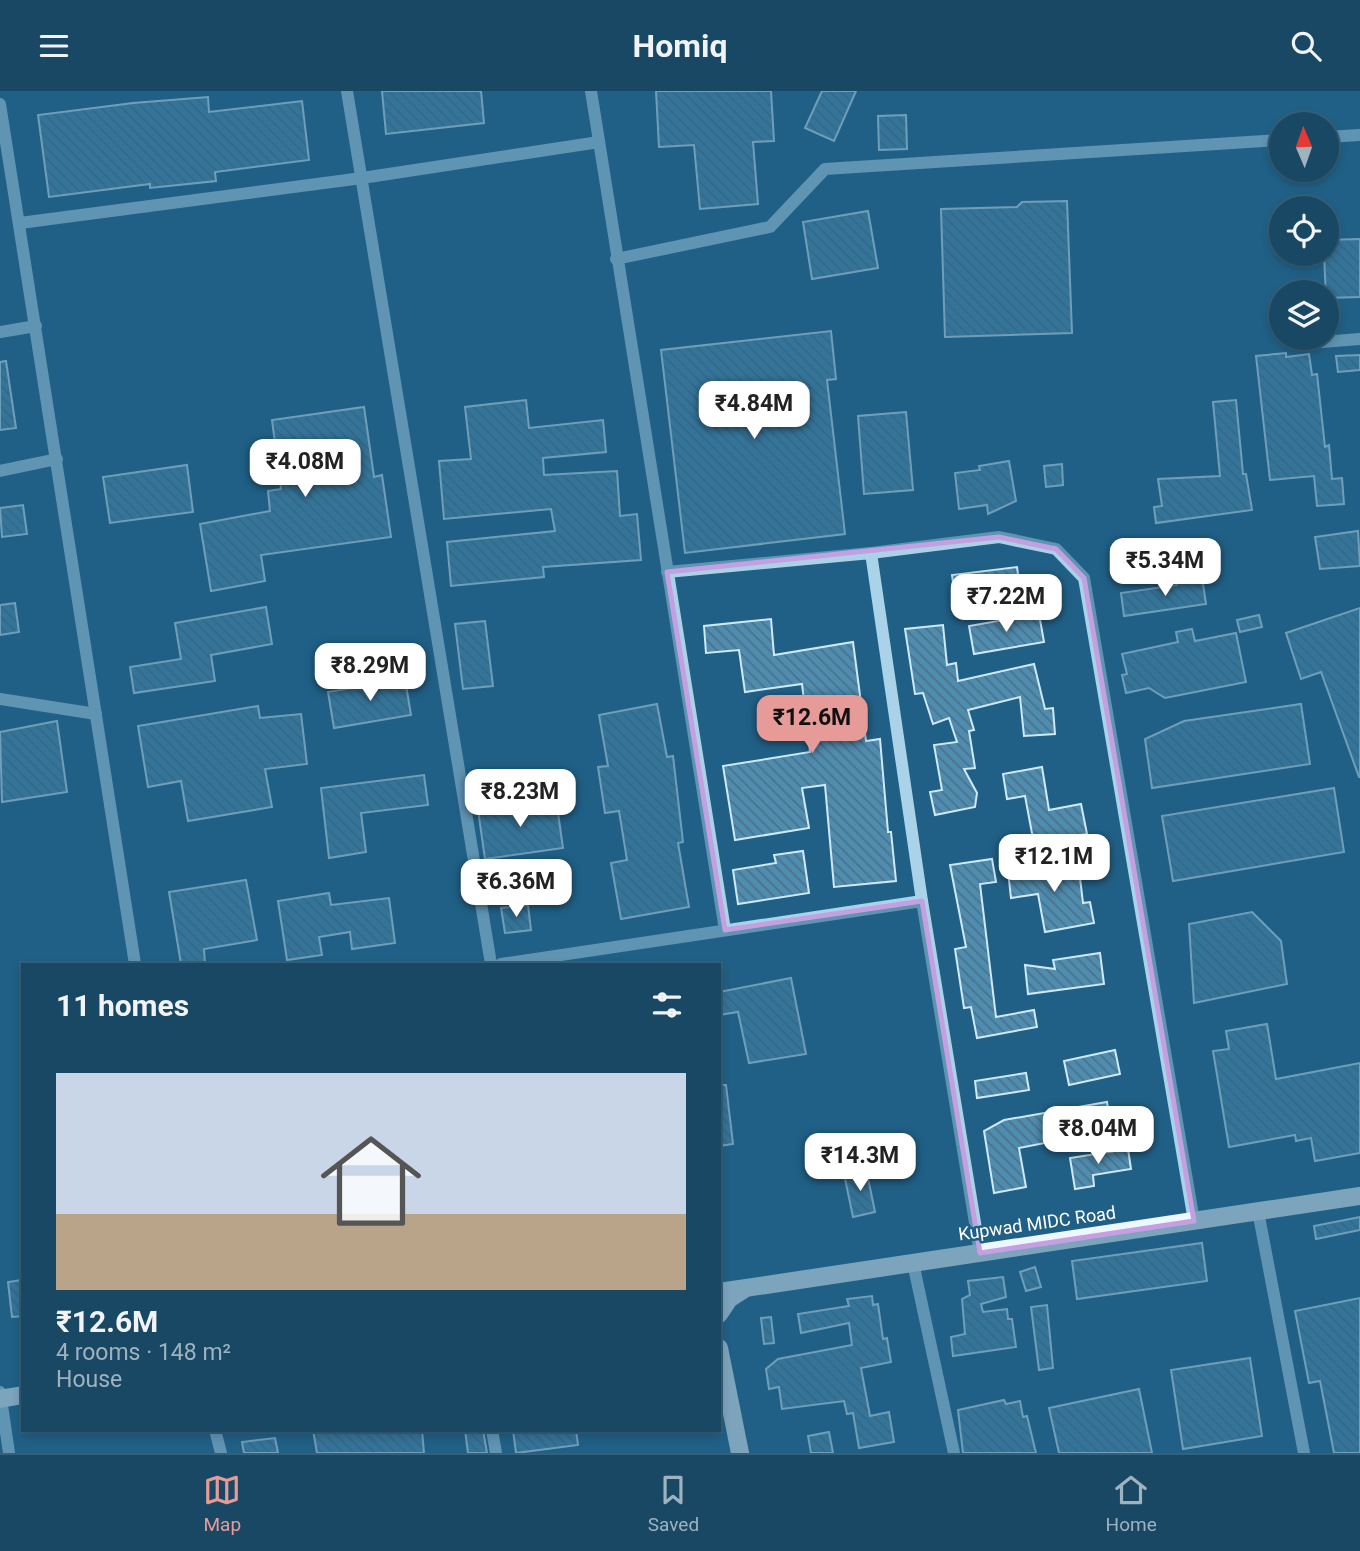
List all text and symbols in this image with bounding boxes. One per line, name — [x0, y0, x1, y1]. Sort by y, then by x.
icon: menu — [35, 27, 73, 65]
text: Homiq — [633, 27, 727, 65]
icon: search — [1287, 27, 1325, 65]
north arrow — [1269, 112, 1339, 182]
map controls — [1269, 112, 1339, 350]
button: locate — [1269, 196, 1339, 266]
button: layers — [1269, 280, 1339, 350]
pin: ₹4.84M — [697, 381, 811, 441]
text: ₹4.84M — [715, 390, 793, 417]
pin: ₹4.08M — [248, 439, 362, 499]
text: ₹4.08M — [266, 448, 344, 475]
pin: ₹5.34M — [1108, 539, 1222, 598]
text: ₹5.34M — [1126, 547, 1204, 574]
pin: ₹7.22M — [949, 575, 1063, 634]
text: ₹7.22M — [967, 583, 1045, 610]
pin: ₹8.29M — [313, 643, 427, 703]
text: ₹8.29M — [331, 652, 409, 679]
pin: ₹12.6M — [755, 695, 869, 755]
text: ₹12.6M — [773, 704, 851, 731]
pin: ₹8.23M — [463, 769, 577, 829]
text: ₹8.23M — [481, 778, 559, 805]
pin: ₹12.1M — [997, 835, 1111, 894]
text: ₹12.1M — [1015, 843, 1093, 870]
pin: ₹6.36M — [459, 859, 573, 919]
text: ₹6.36M — [477, 868, 555, 895]
icon: filters — [648, 986, 686, 1024]
text: 11 homes — [56, 988, 189, 1023]
pin: ₹8.04M — [1041, 1107, 1155, 1166]
text: ₹8.04M — [1059, 1115, 1137, 1142]
icon: home — [308, 1118, 434, 1244]
pin: ₹14.3M — [803, 1133, 917, 1193]
text: ₹14.3M — [821, 1142, 899, 1169]
street label: Kupwad MIDC Road — [957, 1202, 1117, 1244]
text: ₹12.6M — [56, 1304, 158, 1339]
text: 4 rooms · 148 m² — [56, 1339, 231, 1366]
text: House — [56, 1366, 122, 1393]
tab: Map — [203, 1471, 241, 1536]
tab: Saved — [648, 1471, 699, 1536]
tab: Home — [1106, 1471, 1157, 1536]

